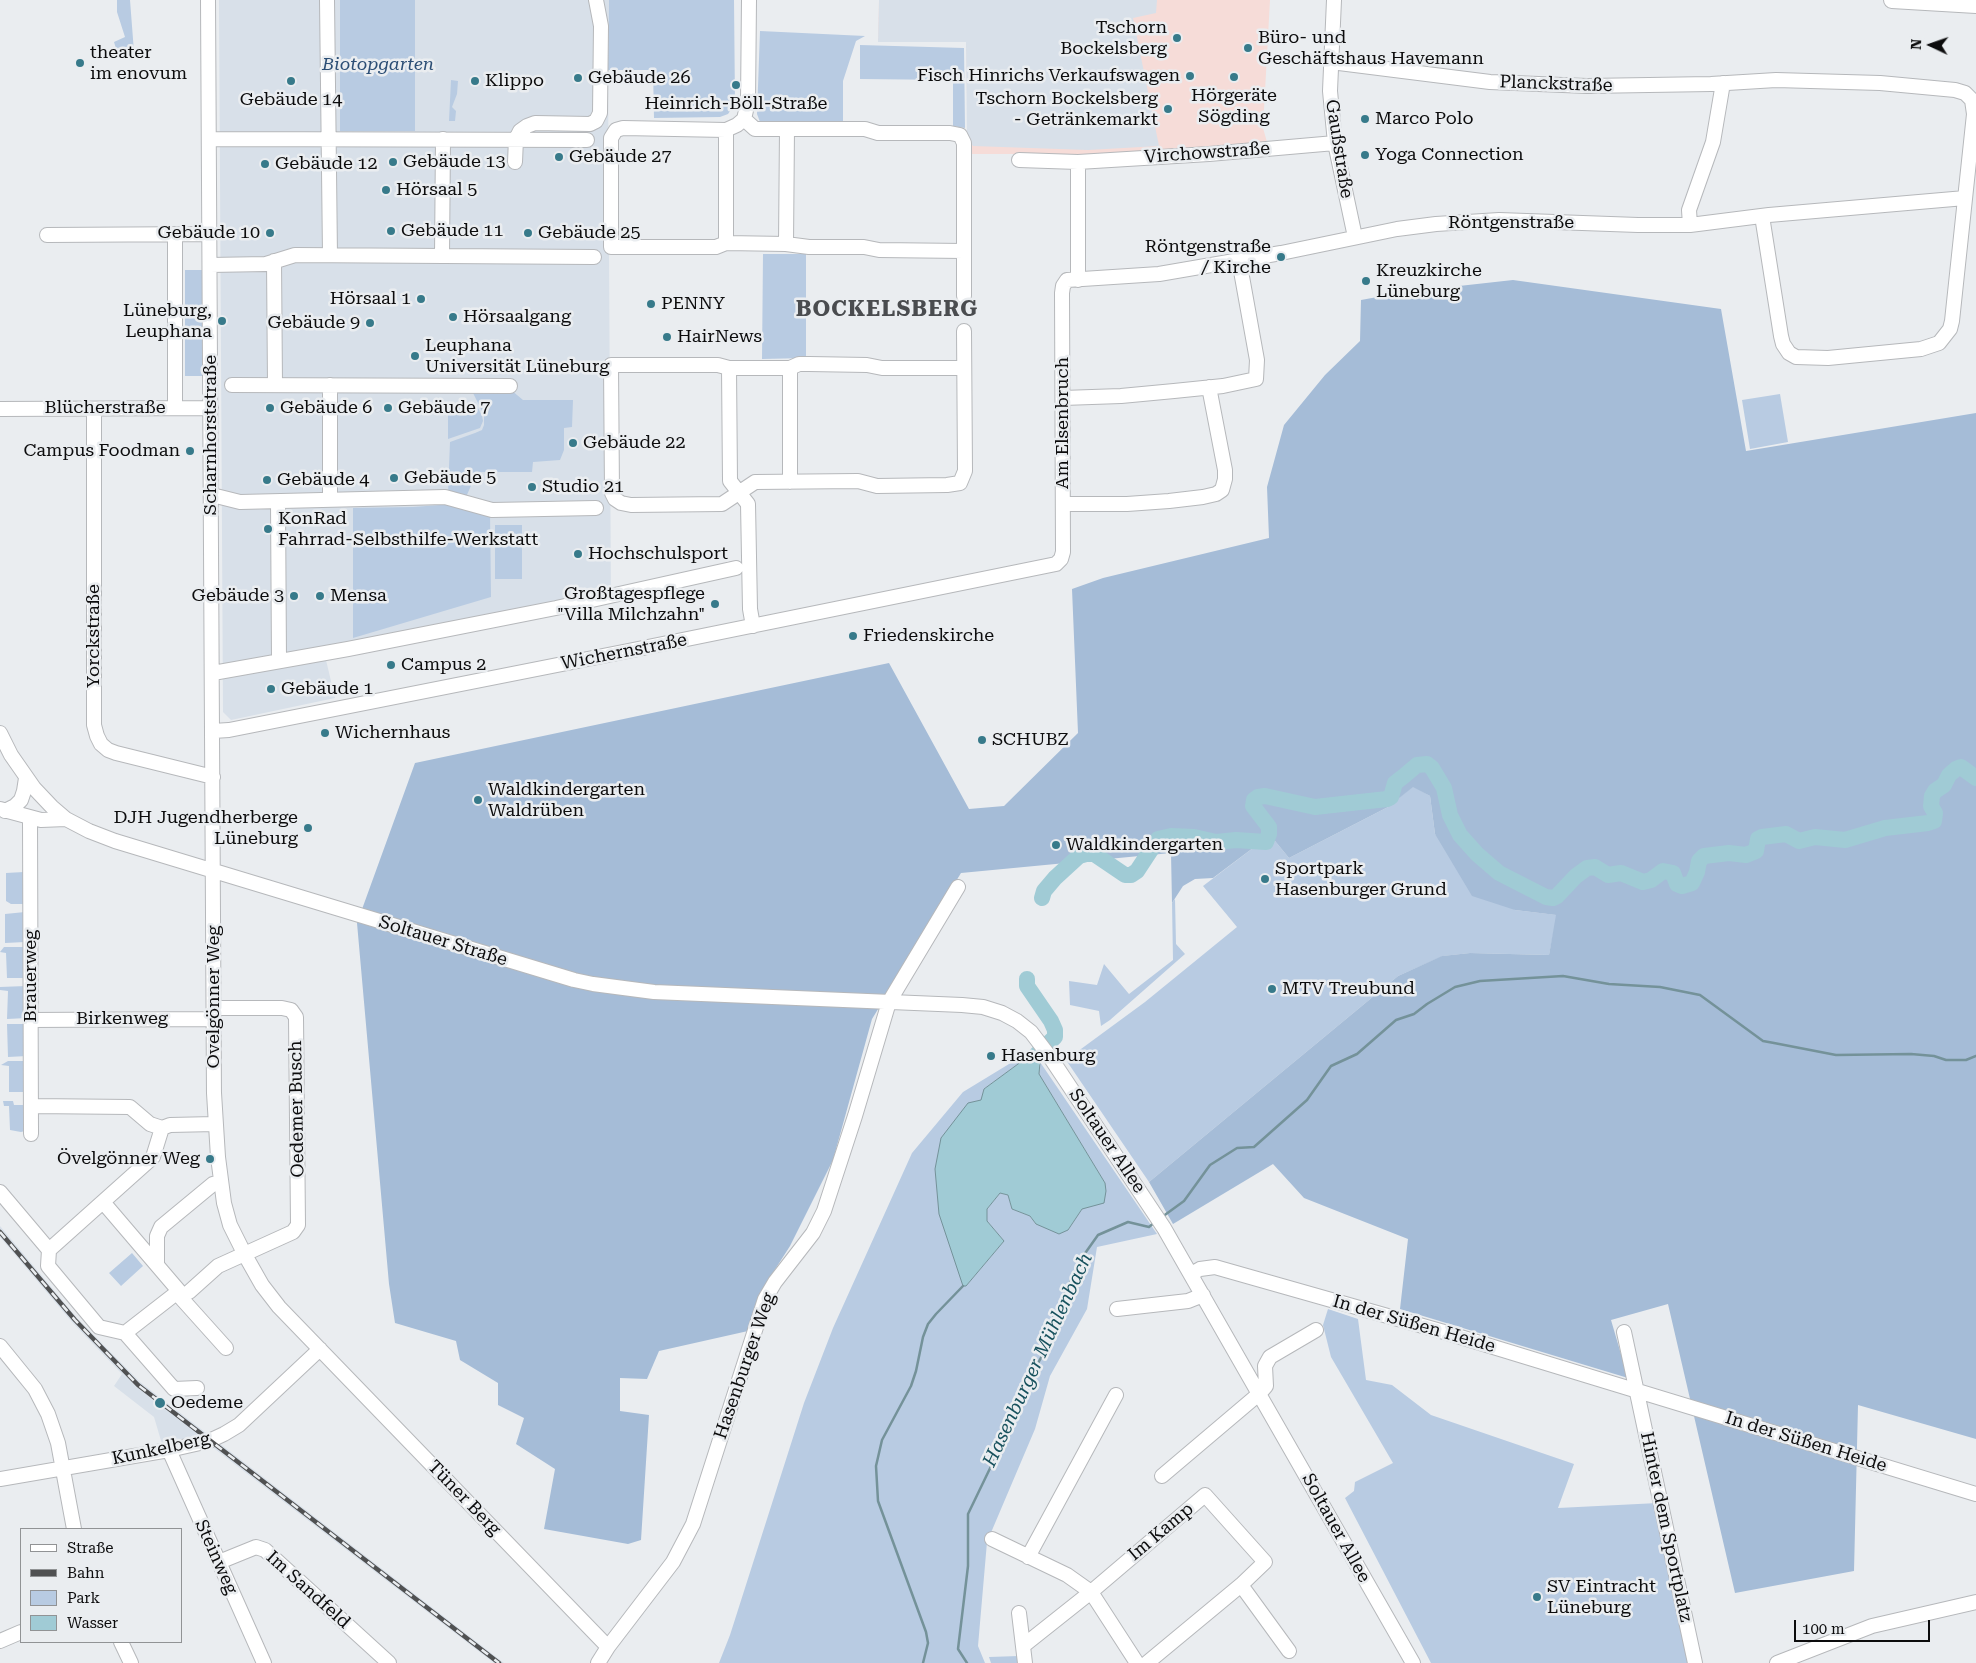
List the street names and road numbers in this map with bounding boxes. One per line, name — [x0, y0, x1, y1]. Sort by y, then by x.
street label: Planckstraße — [1499, 71, 1613, 97]
street label: Gaußstraße — [1321, 98, 1357, 200]
street label: Virchowstraße — [1143, 138, 1271, 168]
street label: Röntgenstraße — [1448, 212, 1574, 234]
street label: Scharnhorststraße — [200, 355, 222, 515]
street label: Am Elsenbruch — [1052, 357, 1074, 489]
street label: Blücherstraße — [44, 397, 166, 419]
street label: Yorckstraße — [83, 584, 105, 688]
street label: Wichernstraße — [559, 629, 689, 675]
street label: Soltauer Straße — [376, 911, 510, 971]
street label: Ovelgönner Weg — [203, 925, 225, 1069]
street label: Brauerweg — [20, 930, 42, 1022]
street label: Birkenweg — [76, 1008, 168, 1030]
street label: Oedemer Busch — [285, 1040, 309, 1178]
street label: Soltauer Allee — [1064, 1085, 1150, 1197]
street label: Hasenburger Weg — [710, 1290, 780, 1442]
street label: In der Süßen Heide — [1330, 1290, 1498, 1358]
street label: In der Süßen Heide — [1723, 1407, 1889, 1477]
street label: Kunkelberg — [110, 1428, 212, 1470]
street label: Hinter dem Sportplatz — [1635, 1430, 1697, 1624]
street label: Tüner Berg — [423, 1456, 505, 1540]
street label: Soltauer Allee — [1297, 1470, 1375, 1586]
street label: Im Kamp — [1124, 1498, 1198, 1566]
street label: Steinweg — [190, 1516, 242, 1598]
street label: Im Sandfeld — [262, 1547, 354, 1633]

